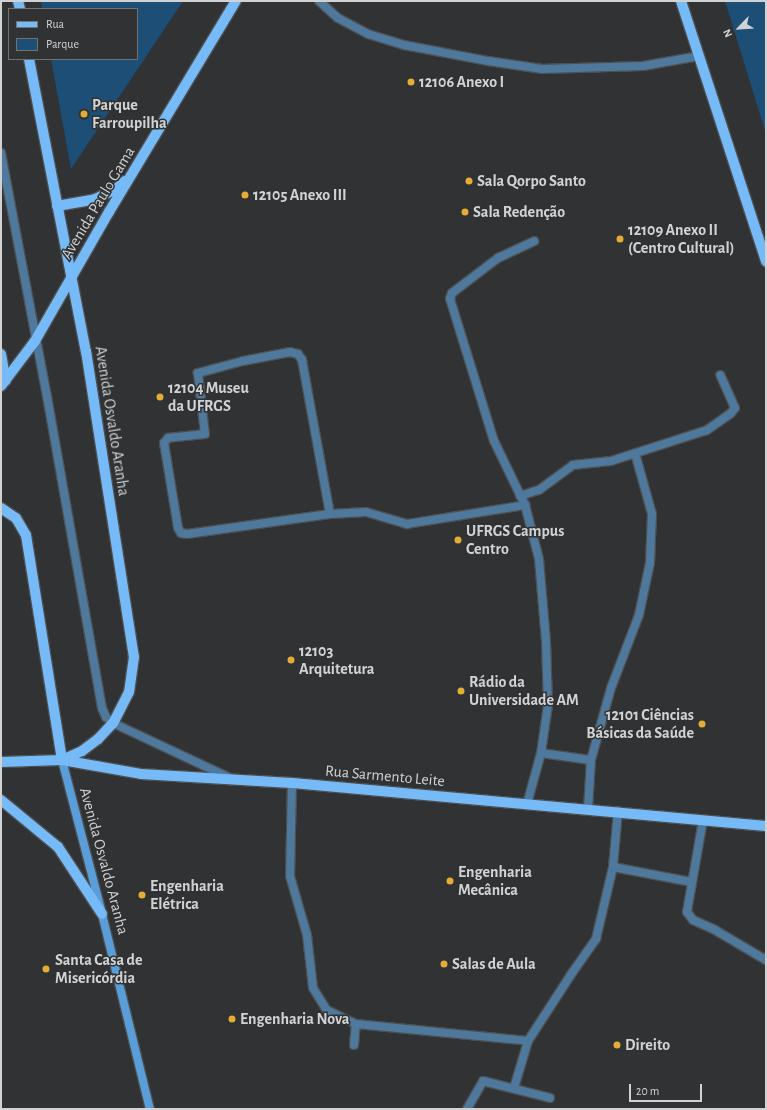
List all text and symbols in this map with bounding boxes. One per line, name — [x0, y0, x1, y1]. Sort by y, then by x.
legend — [8, 8, 138, 60]
north arrow — [719, 8, 759, 48]
text: Rua — [46, 18, 64, 30]
text: N — [721, 27, 734, 39]
text: Parque — [46, 38, 79, 50]
place label: 12106 Anexo I — [419, 72, 504, 92]
marker: 12106 Anexo I — [406, 77, 416, 87]
place label: Parque Farroupilha — [92, 95, 167, 133]
marker: Parque Farroupilha — [79, 109, 89, 119]
street label: Avenida Paulo Gama — [57, 143, 139, 263]
place label: Sala Qorpo Santo — [477, 171, 586, 191]
marker: Sala Qorpo Santo — [464, 176, 474, 186]
place label: 12105 Anexo III — [253, 185, 347, 205]
marker: 12105 Anexo III — [240, 190, 250, 200]
place label: Sala Redenção — [473, 202, 565, 222]
marker: Sala Redenção — [460, 207, 470, 217]
place label: 12109 Anexo II (Centro Cultural) — [628, 220, 734, 258]
marker: 12109 Anexo II (Centro Cultural) — [615, 234, 625, 244]
street label: Avenida Osvaldo Aranha — [91, 345, 133, 497]
place label: 12104 Museu da UFRGS — [168, 378, 249, 416]
marker: 12104 Museu da UFRGS — [155, 392, 165, 402]
place label: UFRGS Campus Centro — [466, 521, 564, 559]
marker: UFRGS Campus Centro — [453, 535, 463, 545]
place label: 12103 Arquitetura — [299, 641, 375, 679]
marker: 12103 Arquitetura — [286, 655, 296, 665]
place label: Rádio da Universidade AM — [469, 672, 579, 710]
marker: Rádio da Universidade AM — [456, 686, 466, 696]
place label: 12101 Ciências Básicas da Saúde — [586, 705, 694, 743]
marker: 12101 Ciências Básicas da Saúde — [697, 719, 707, 729]
street label: Rua Sarmento Leite — [324, 761, 446, 791]
street label: Avenida Osvaldo Aranha — [75, 785, 133, 937]
place label: Engenharia Mecânica — [458, 862, 532, 900]
place label: Engenharia Elétrica — [150, 876, 224, 914]
marker: Engenharia Mecânica — [445, 876, 455, 886]
marker: Engenharia Elétrica — [137, 890, 147, 900]
place label: Santa Casa de Misericórdia — [55, 950, 142, 988]
place label: Salas de Aula — [452, 954, 536, 974]
marker: Salas de Aula — [439, 959, 449, 969]
marker: Santa Casa de Misericórdia — [40, 963, 52, 975]
place label: Engenharia Nova — [240, 1009, 350, 1029]
marker: Engenharia Nova — [227, 1014, 237, 1024]
place label: Direito — [625, 1035, 670, 1055]
marker: Direito — [612, 1040, 622, 1050]
scale bar — [631, 1076, 704, 1102]
text: 20 m — [636, 1085, 659, 1097]

